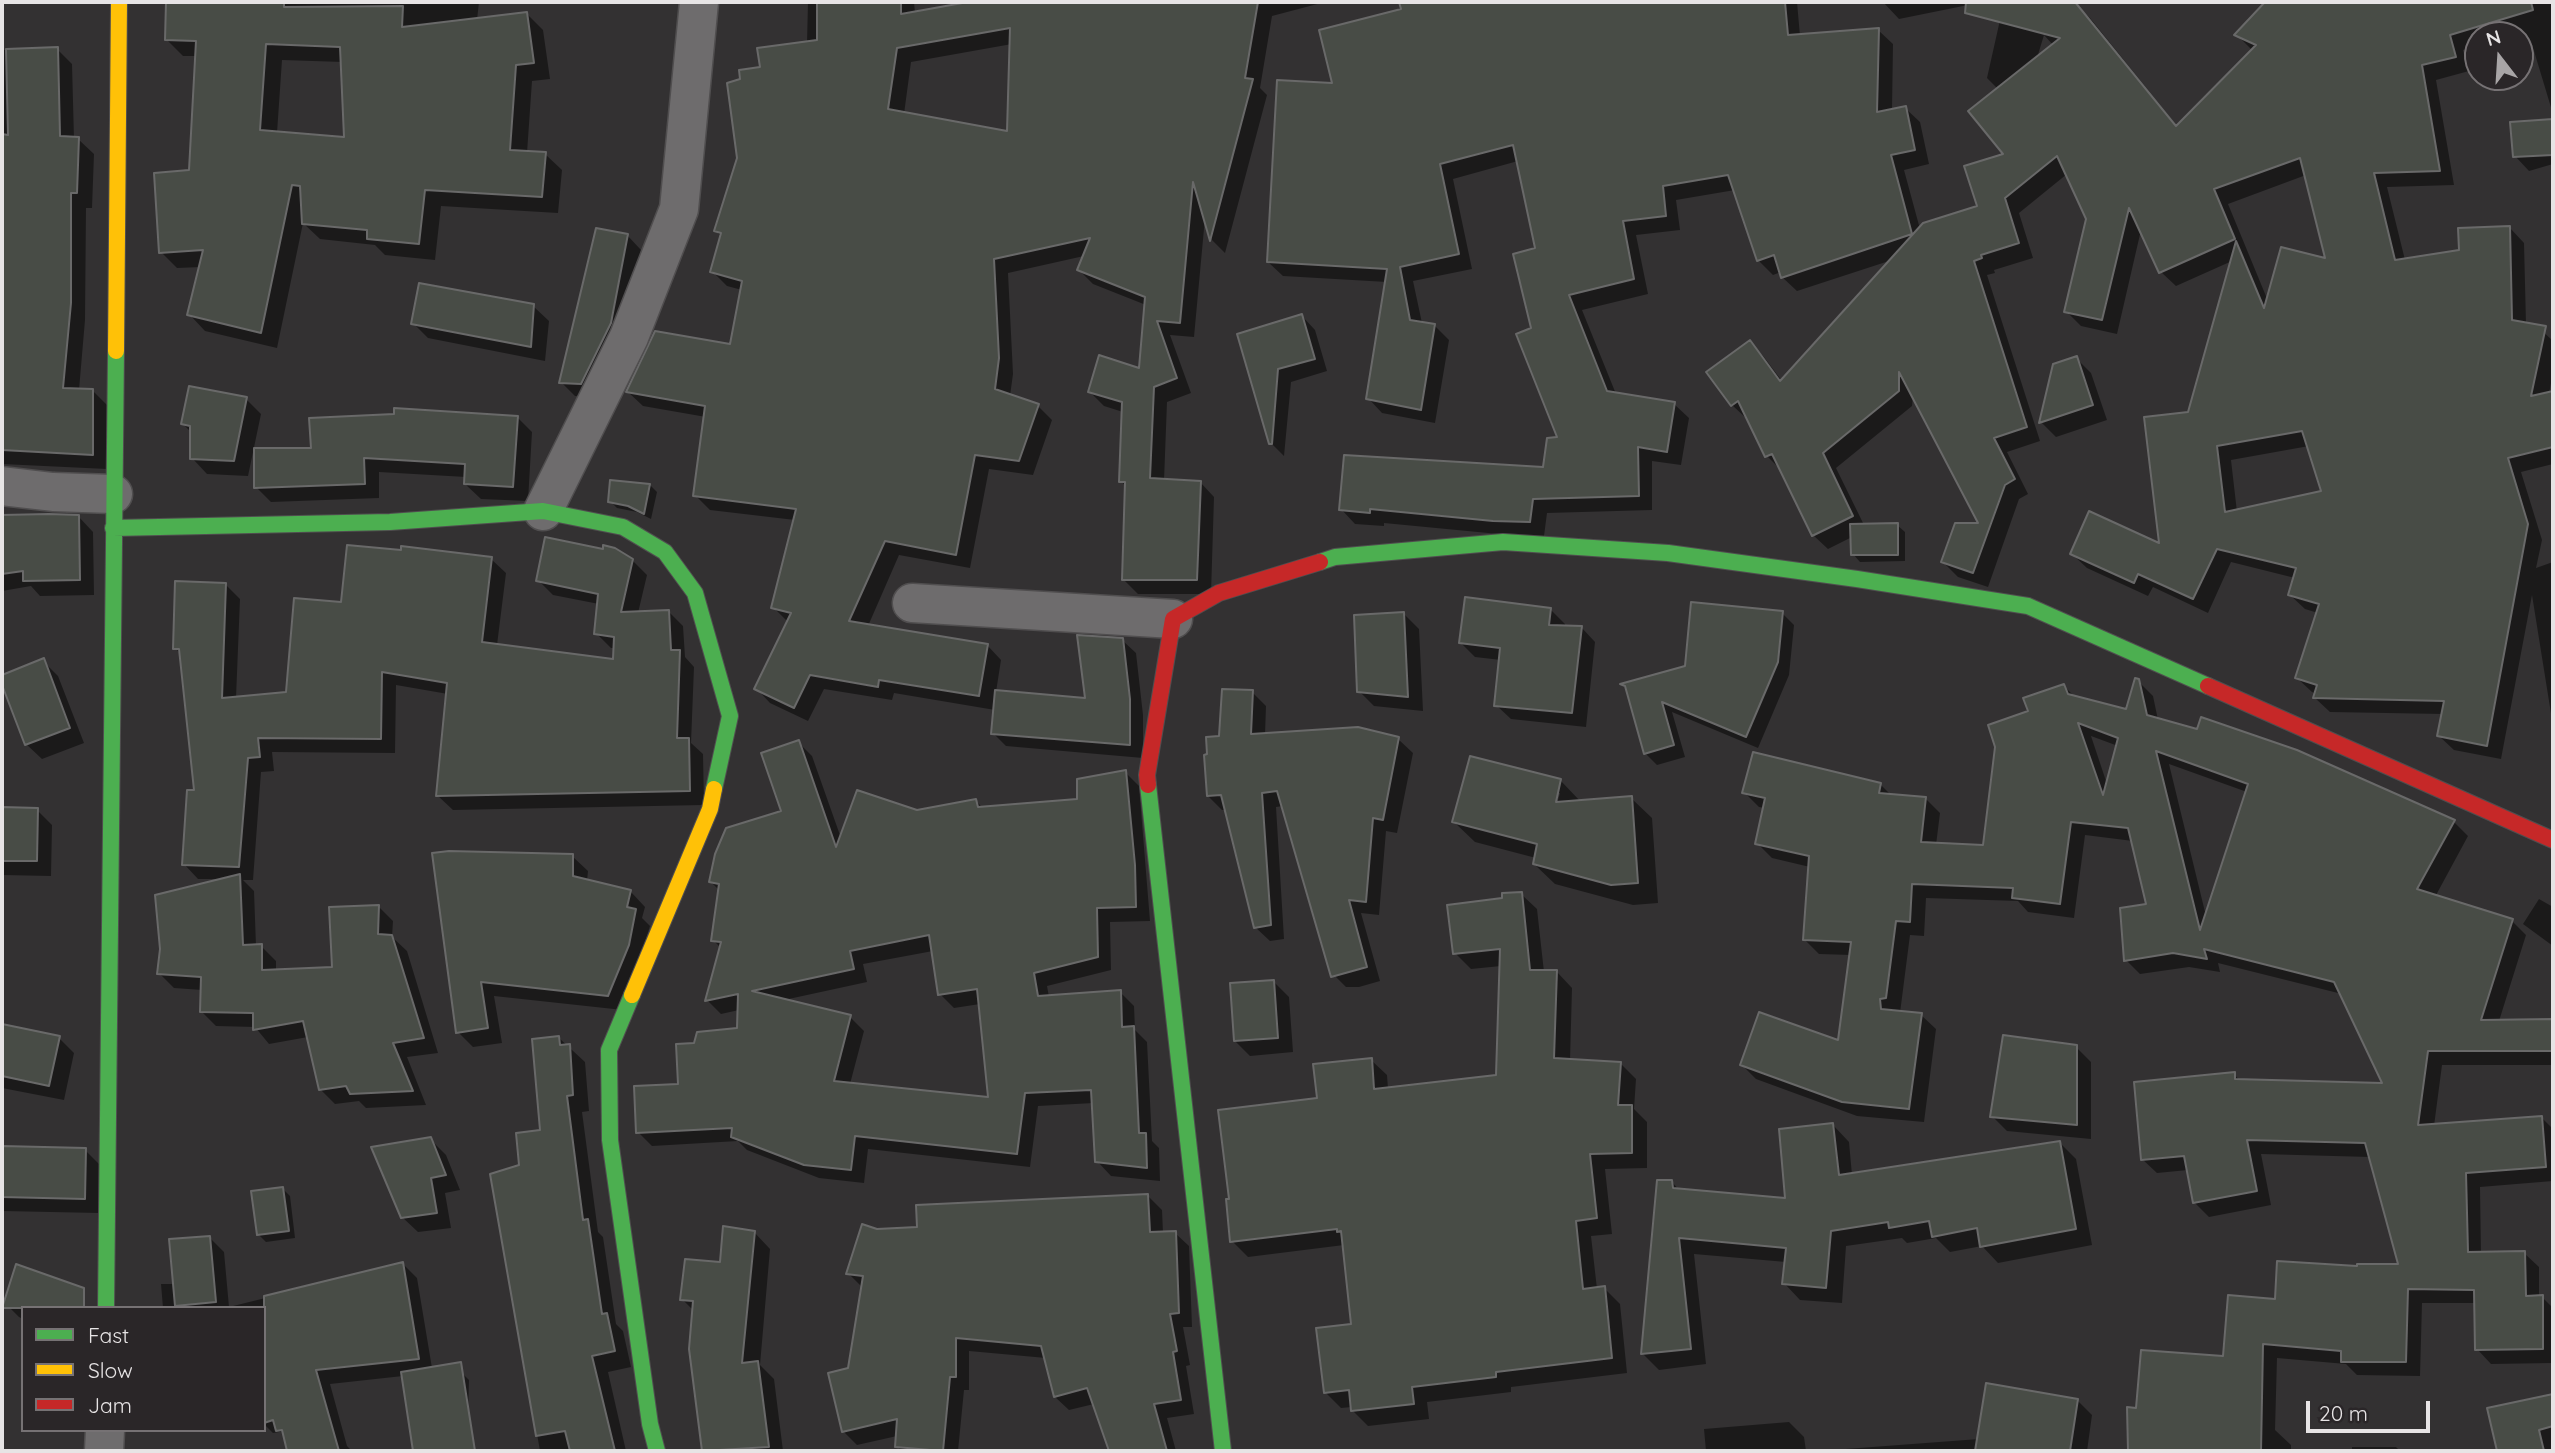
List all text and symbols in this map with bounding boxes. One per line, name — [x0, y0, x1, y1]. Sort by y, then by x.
north arrow — [2464, 21, 2534, 91]
text: N — [2483, 24, 2504, 51]
legend — [21, 1306, 266, 1432]
text: Fast — [88, 1322, 129, 1348]
text: Slow — [88, 1357, 133, 1383]
scale bar — [2310, 1386, 2434, 1430]
text: Jam — [88, 1392, 132, 1418]
text: 20 m — [2319, 1400, 2368, 1426]

